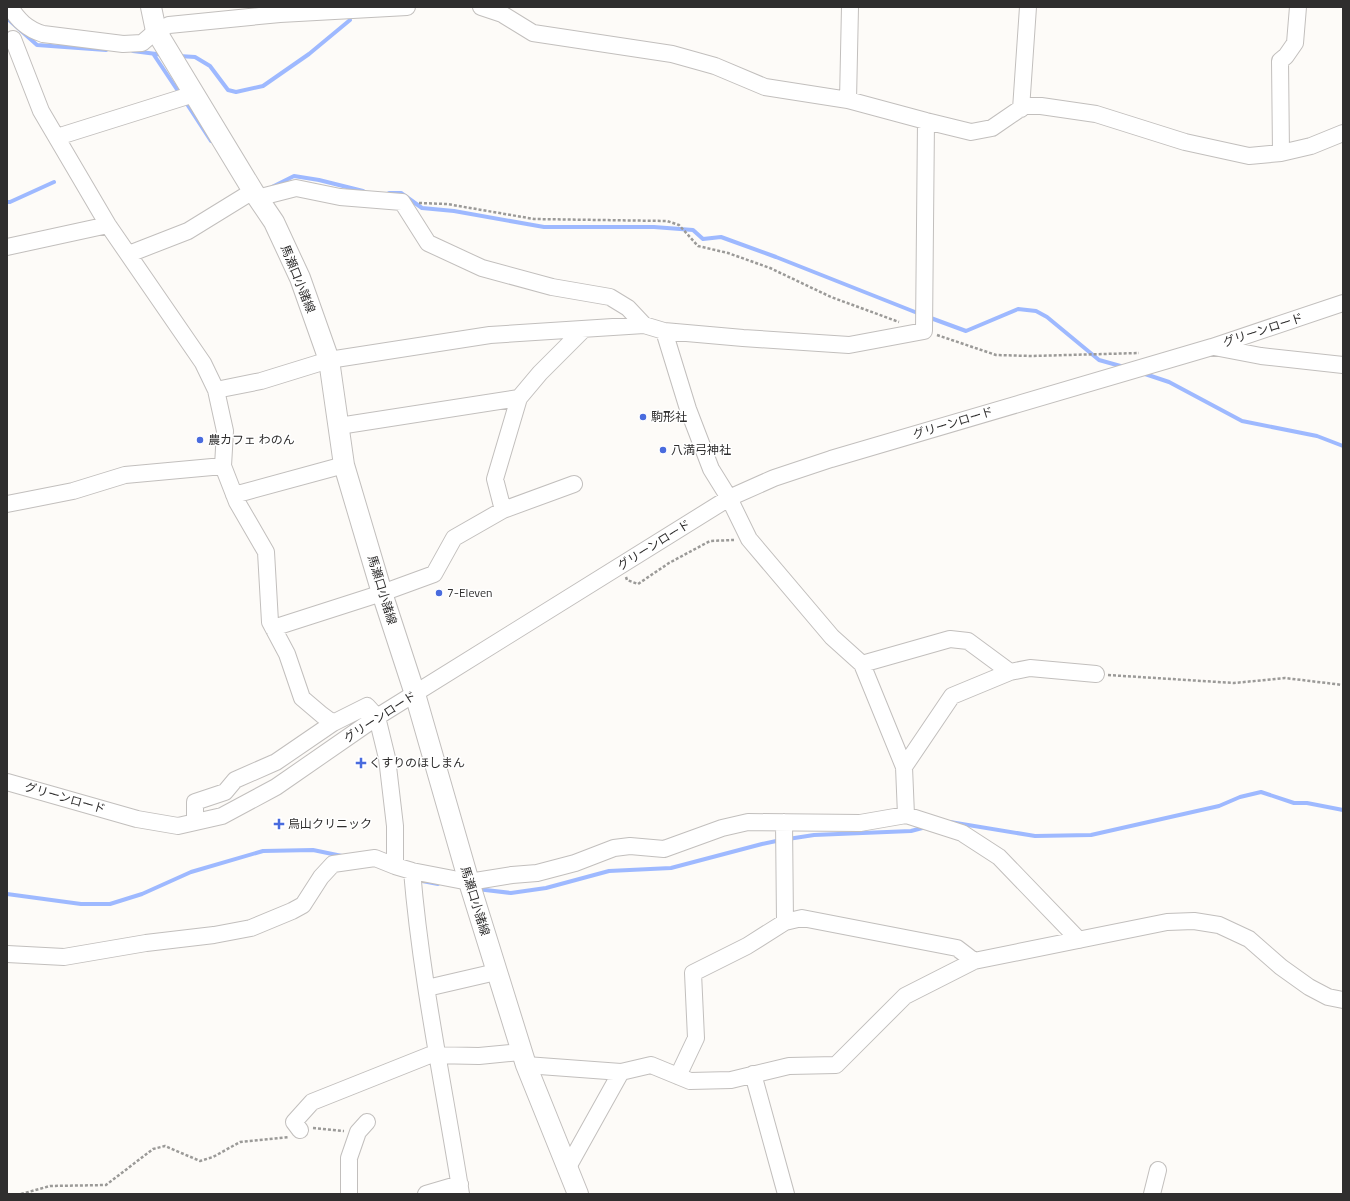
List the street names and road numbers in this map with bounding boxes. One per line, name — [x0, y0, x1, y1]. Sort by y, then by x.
street label: 馬瀬口小諸線 — [276, 242, 321, 316]
street label: グリーンロード — [1220, 308, 1305, 351]
street label: グリーンロード — [910, 401, 996, 444]
street label: グリーンロード — [613, 514, 694, 575]
street label: 馬瀬口小諸線 — [363, 553, 402, 627]
street label: グリーンロード — [340, 686, 420, 747]
street label: グリーンロード — [22, 777, 108, 818]
street label: 馬瀬口小諸線 — [456, 864, 495, 938]

